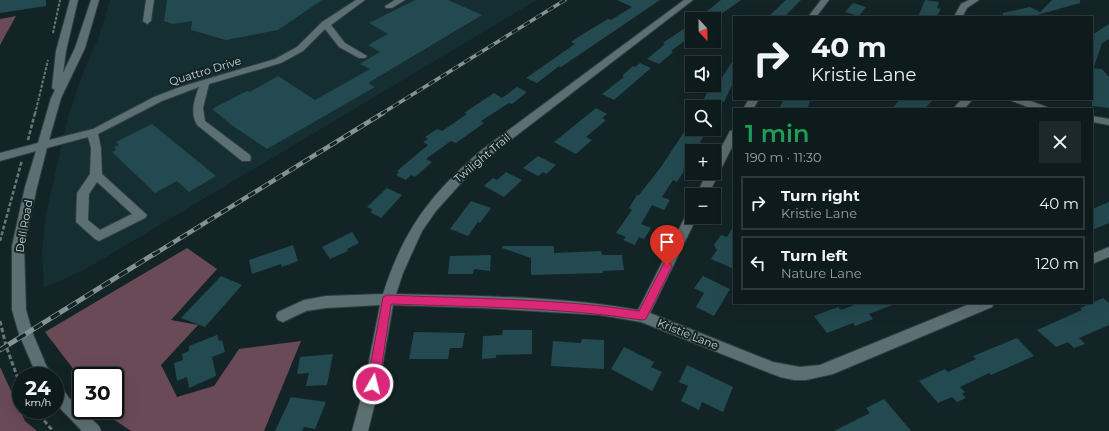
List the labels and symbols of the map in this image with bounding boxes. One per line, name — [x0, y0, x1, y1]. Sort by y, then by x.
north arrow — [685, 12, 721, 48]
street label: Quattro Drive — [167, 53, 243, 89]
street label: Twilight Trail — [451, 130, 513, 186]
street label: Dell Road — [12, 199, 36, 253]
pin — [650, 225, 684, 266]
street label: Kristie Lane — [656, 315, 721, 353]
position arrow — [352, 363, 394, 405]
speed limit sign: 30 — [72, 367, 124, 419]

